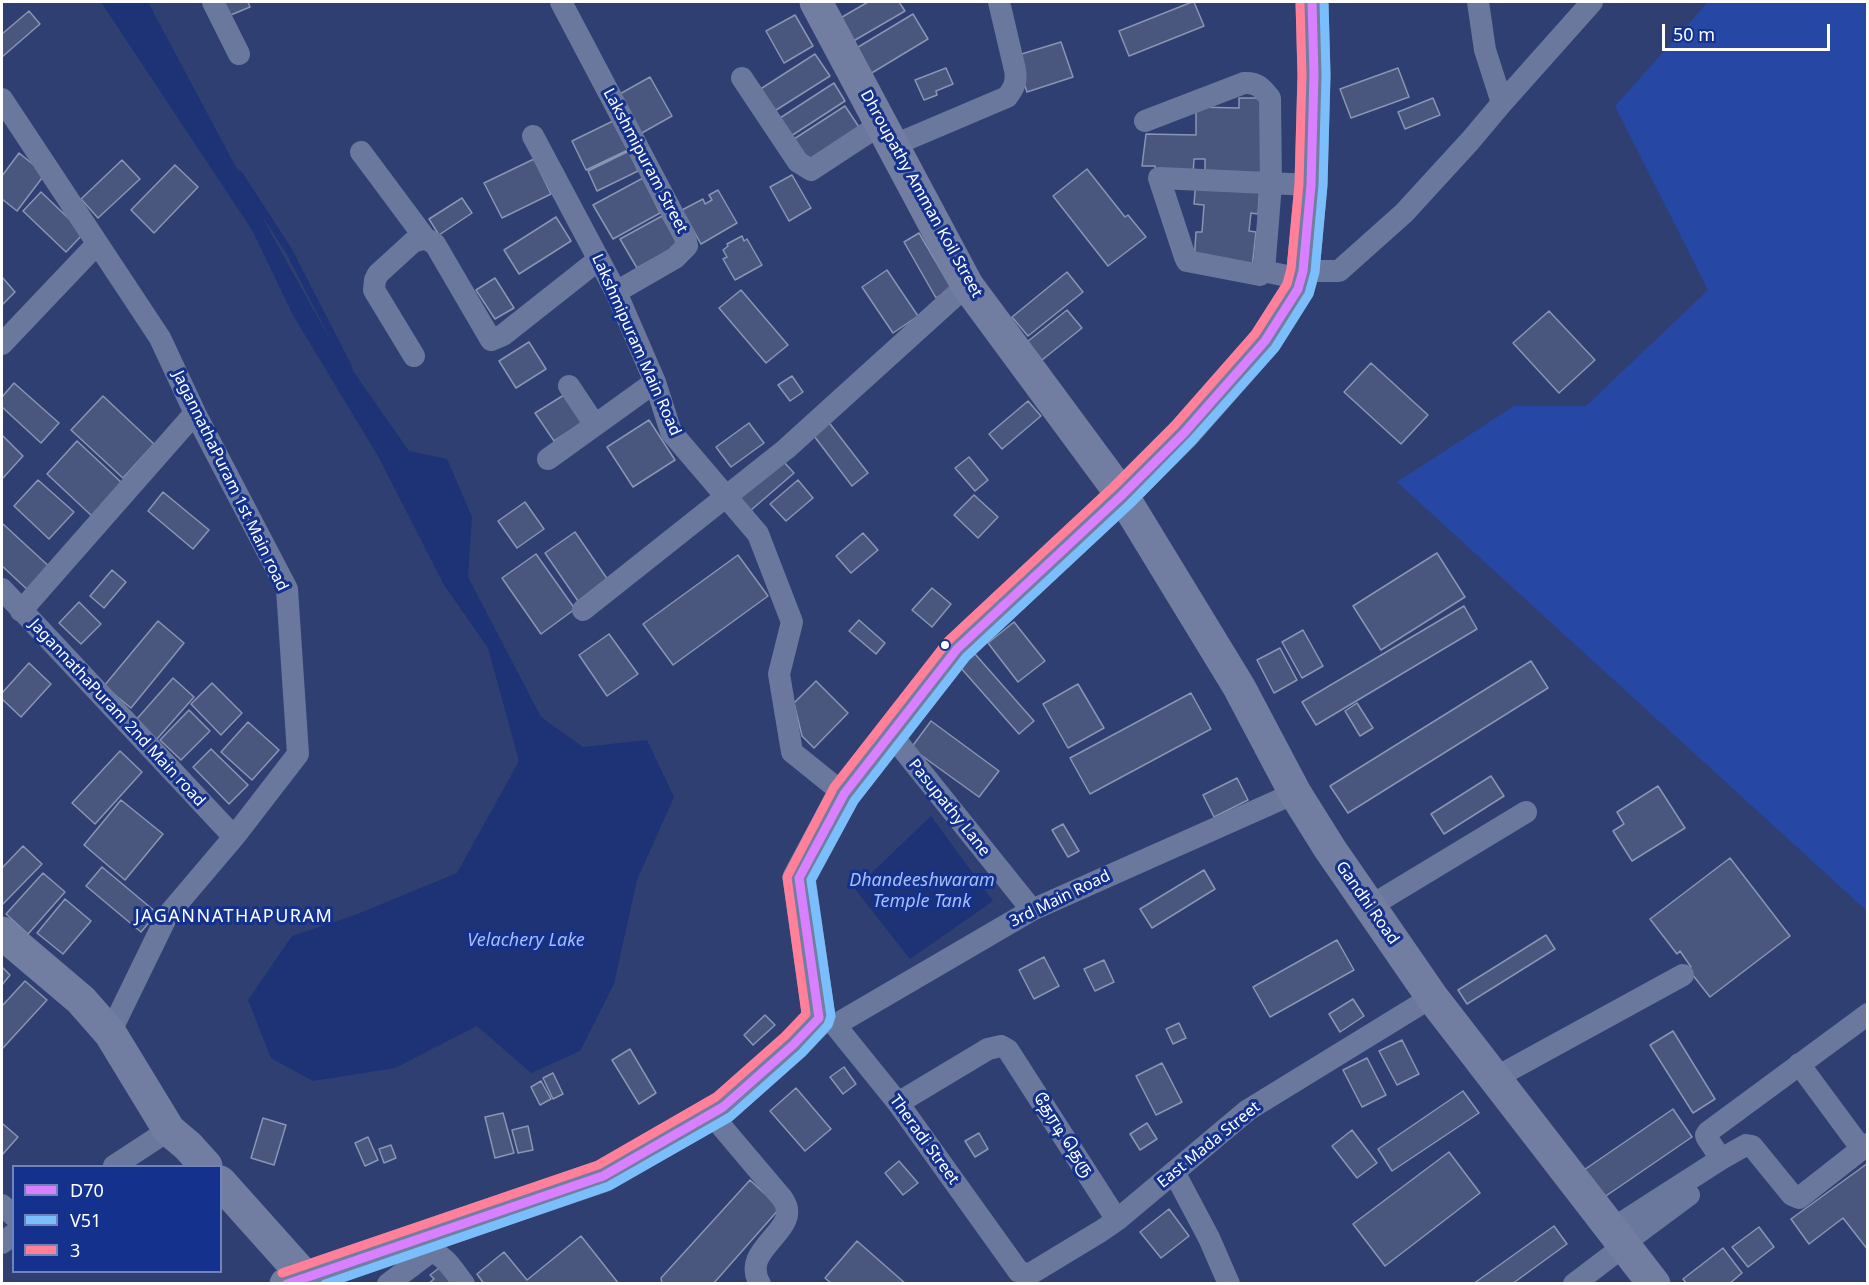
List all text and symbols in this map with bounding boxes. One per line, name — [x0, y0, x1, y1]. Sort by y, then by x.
scale bar — [1665, 12, 1833, 50]
text: 50 m — [1673, 22, 1715, 46]
street label: Lakshmipuram Street — [599, 85, 691, 237]
street label: Dhroupathy Amman Koil Street — [856, 87, 986, 301]
street label: Lakshmipuram Main Road — [587, 251, 685, 439]
street label: JagannathaPuram 1st Main road — [168, 368, 292, 594]
street label: JagannathaPuram 2nd Main road — [25, 615, 209, 811]
unlabelled marker — [939, 639, 951, 651]
street label: Pasupathy Lane — [904, 756, 994, 860]
street label: Gandhi Road — [1331, 858, 1403, 948]
street label: 3rd Main Road — [1007, 866, 1113, 932]
water label: Dhandeeshwaram Temple Tank — [849, 870, 995, 912]
district label: JAGANNATHAPURAM — [135, 906, 333, 928]
water label: Velachery Lake — [467, 930, 585, 952]
street label: தேரடி தெரு — [1029, 1089, 1097, 1181]
street label: Theradi Street — [885, 1092, 963, 1188]
street label: East Mada Street — [1154, 1098, 1264, 1192]
legend — [12, 1165, 222, 1273]
text: D70 — [70, 1178, 104, 1202]
text: V51 — [70, 1208, 101, 1232]
text: 3 — [70, 1238, 80, 1262]

